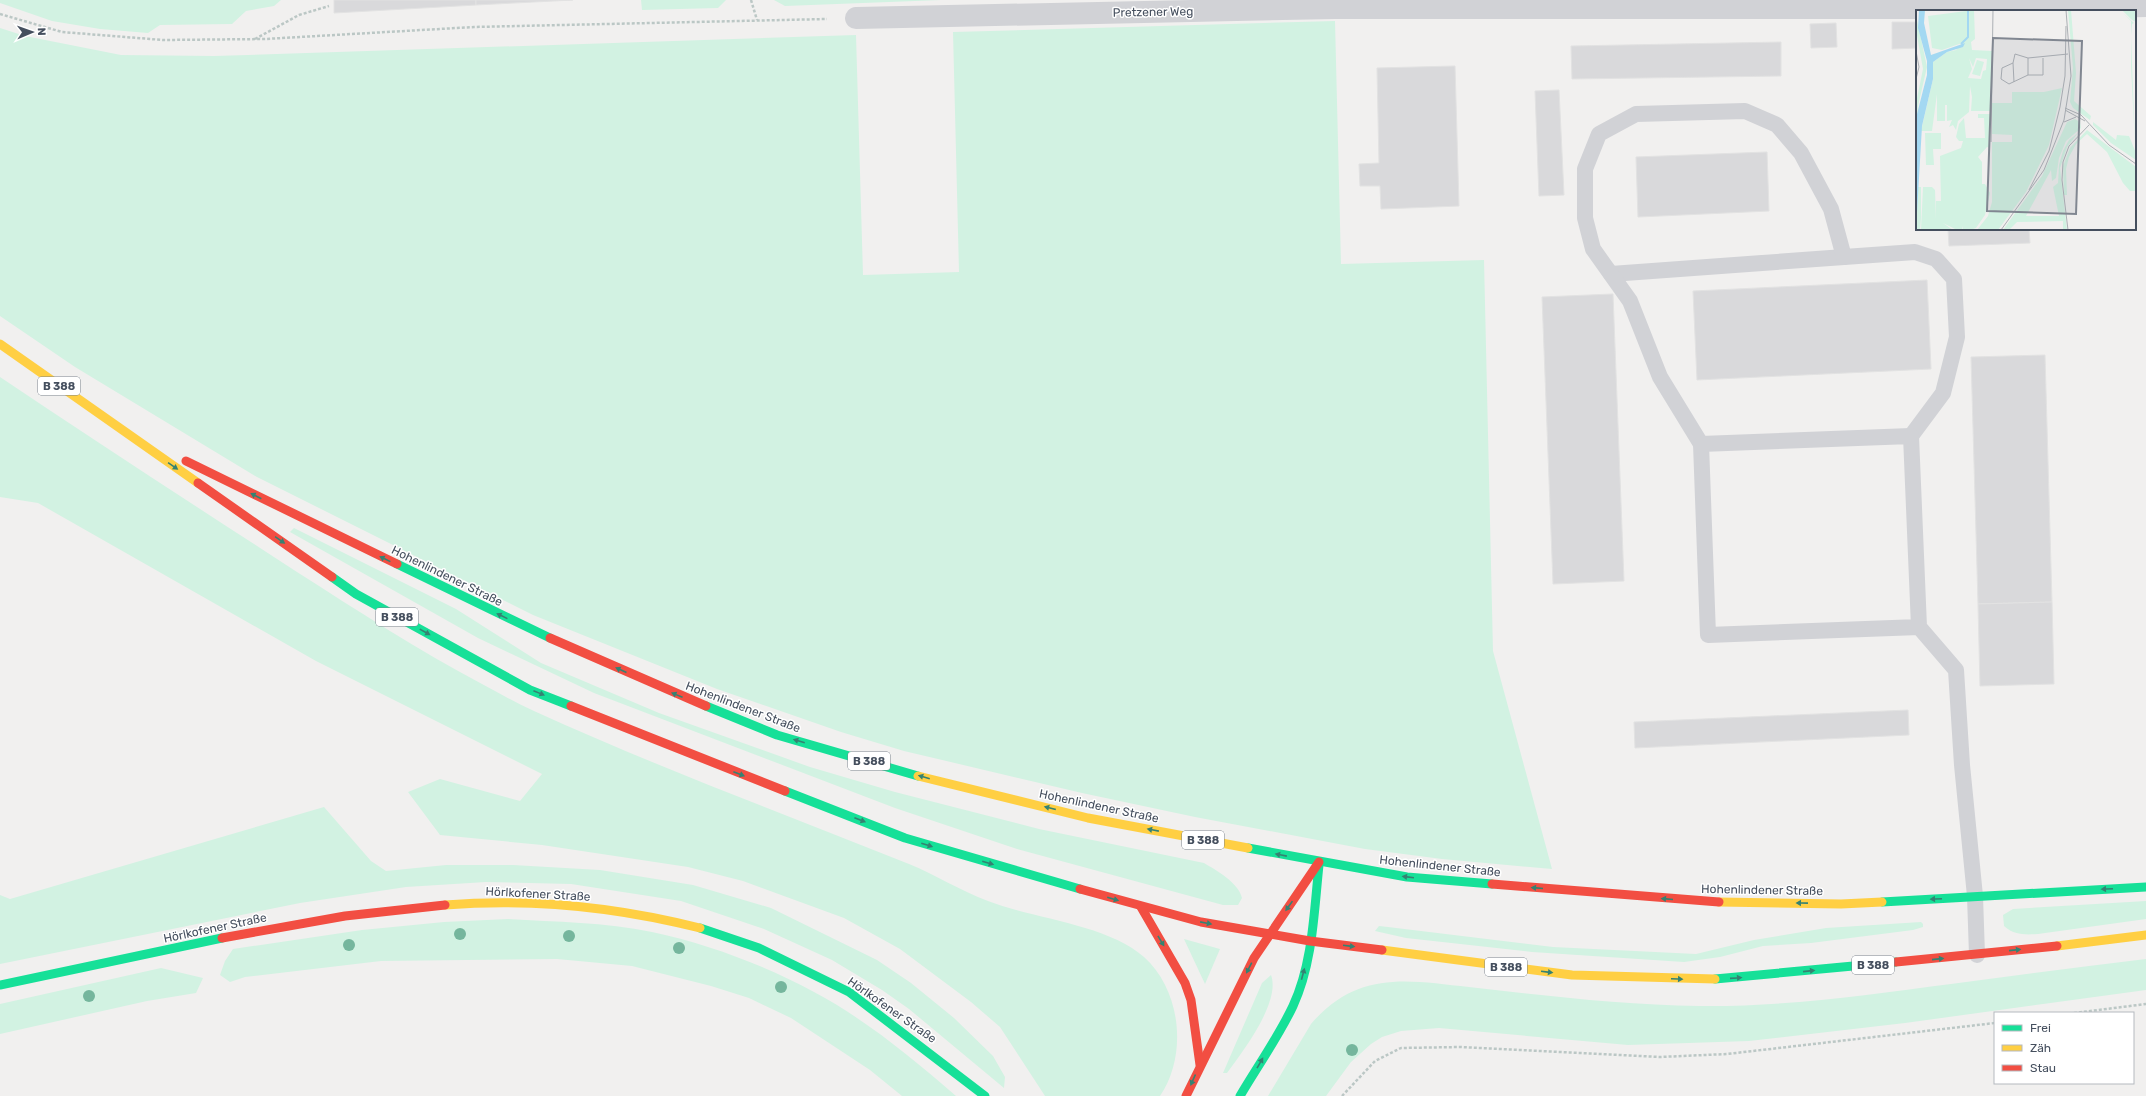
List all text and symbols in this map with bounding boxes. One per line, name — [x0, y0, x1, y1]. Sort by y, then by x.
street label: Pretzener Weg — [1113, 4, 1193, 20]
inset map — [1916, 10, 2136, 230]
north arrow — [12, 12, 52, 52]
text: N — [35, 27, 48, 36]
road number: B 388 — [38, 377, 80, 395]
one-way arrow — [168, 462, 179, 470]
one-way arrow — [250, 493, 262, 499]
one-way arrow — [274, 536, 285, 544]
street label: Hohenlindener Straße — [389, 543, 505, 609]
one-way arrow — [380, 556, 391, 562]
road number: B 388 — [376, 608, 418, 626]
one-way arrow — [497, 613, 508, 619]
one-way arrow — [419, 629, 431, 635]
one-way arrow — [615, 667, 626, 673]
street label: Hohenlindener Straße — [684, 679, 803, 735]
one-way arrow — [534, 691, 546, 697]
one-way arrow — [671, 691, 683, 697]
one-way arrow — [792, 738, 804, 744]
road number: B 388 — [848, 752, 890, 770]
one-way arrow — [733, 771, 745, 777]
one-way arrow — [917, 774, 929, 780]
street label: Hohenlindener Straße — [1038, 786, 1160, 826]
one-way arrow — [1044, 805, 1056, 811]
one-way arrow — [854, 818, 866, 824]
one-way arrow — [1147, 827, 1159, 833]
road number: B 388 — [1182, 831, 1224, 849]
one-way arrow — [922, 842, 934, 848]
one-way arrow — [1275, 851, 1287, 857]
street label: Hohenlindener Straße — [1379, 853, 1502, 879]
one-way arrow — [982, 860, 994, 866]
one-way arrow — [1402, 874, 1414, 880]
street label: Hohenlindener Straße — [1701, 882, 1823, 898]
street label: Hörlkofener Straße — [485, 884, 591, 904]
one-way arrow — [1531, 885, 1543, 891]
one-way arrow — [2100, 886, 2113, 892]
one-way arrow — [1661, 895, 1673, 902]
one-way arrow — [1930, 895, 1942, 902]
one-way arrow — [1107, 896, 1119, 902]
one-way arrow — [1285, 900, 1293, 911]
one-way arrow — [1796, 900, 1808, 907]
street label: Hörlkofener Straße — [162, 910, 268, 946]
one-way arrow — [1200, 921, 1212, 927]
one-way arrow — [1157, 935, 1164, 947]
one-way arrow — [1343, 943, 1355, 949]
one-way arrow — [2009, 947, 2021, 954]
one-way arrow — [1932, 955, 1944, 962]
road number: B 388 — [1852, 956, 1894, 974]
road number: B 388 — [1485, 958, 1527, 976]
one-way arrow — [1246, 962, 1252, 974]
one-way arrow — [1300, 968, 1306, 980]
one-way arrow — [1803, 968, 1815, 975]
one-way arrow — [1541, 969, 1553, 975]
street label: Hörlkofener Straße — [845, 974, 939, 1046]
one-way arrow — [1730, 974, 1743, 981]
one-way arrow — [1671, 976, 1683, 983]
legend — [1994, 1012, 2134, 1084]
text: Frei — [2030, 1021, 2051, 1035]
text: Zäh — [2030, 1041, 2051, 1055]
one-way arrow — [1257, 1057, 1264, 1068]
text: Stau — [2030, 1061, 2056, 1075]
one-way arrow — [1190, 1075, 1196, 1086]

